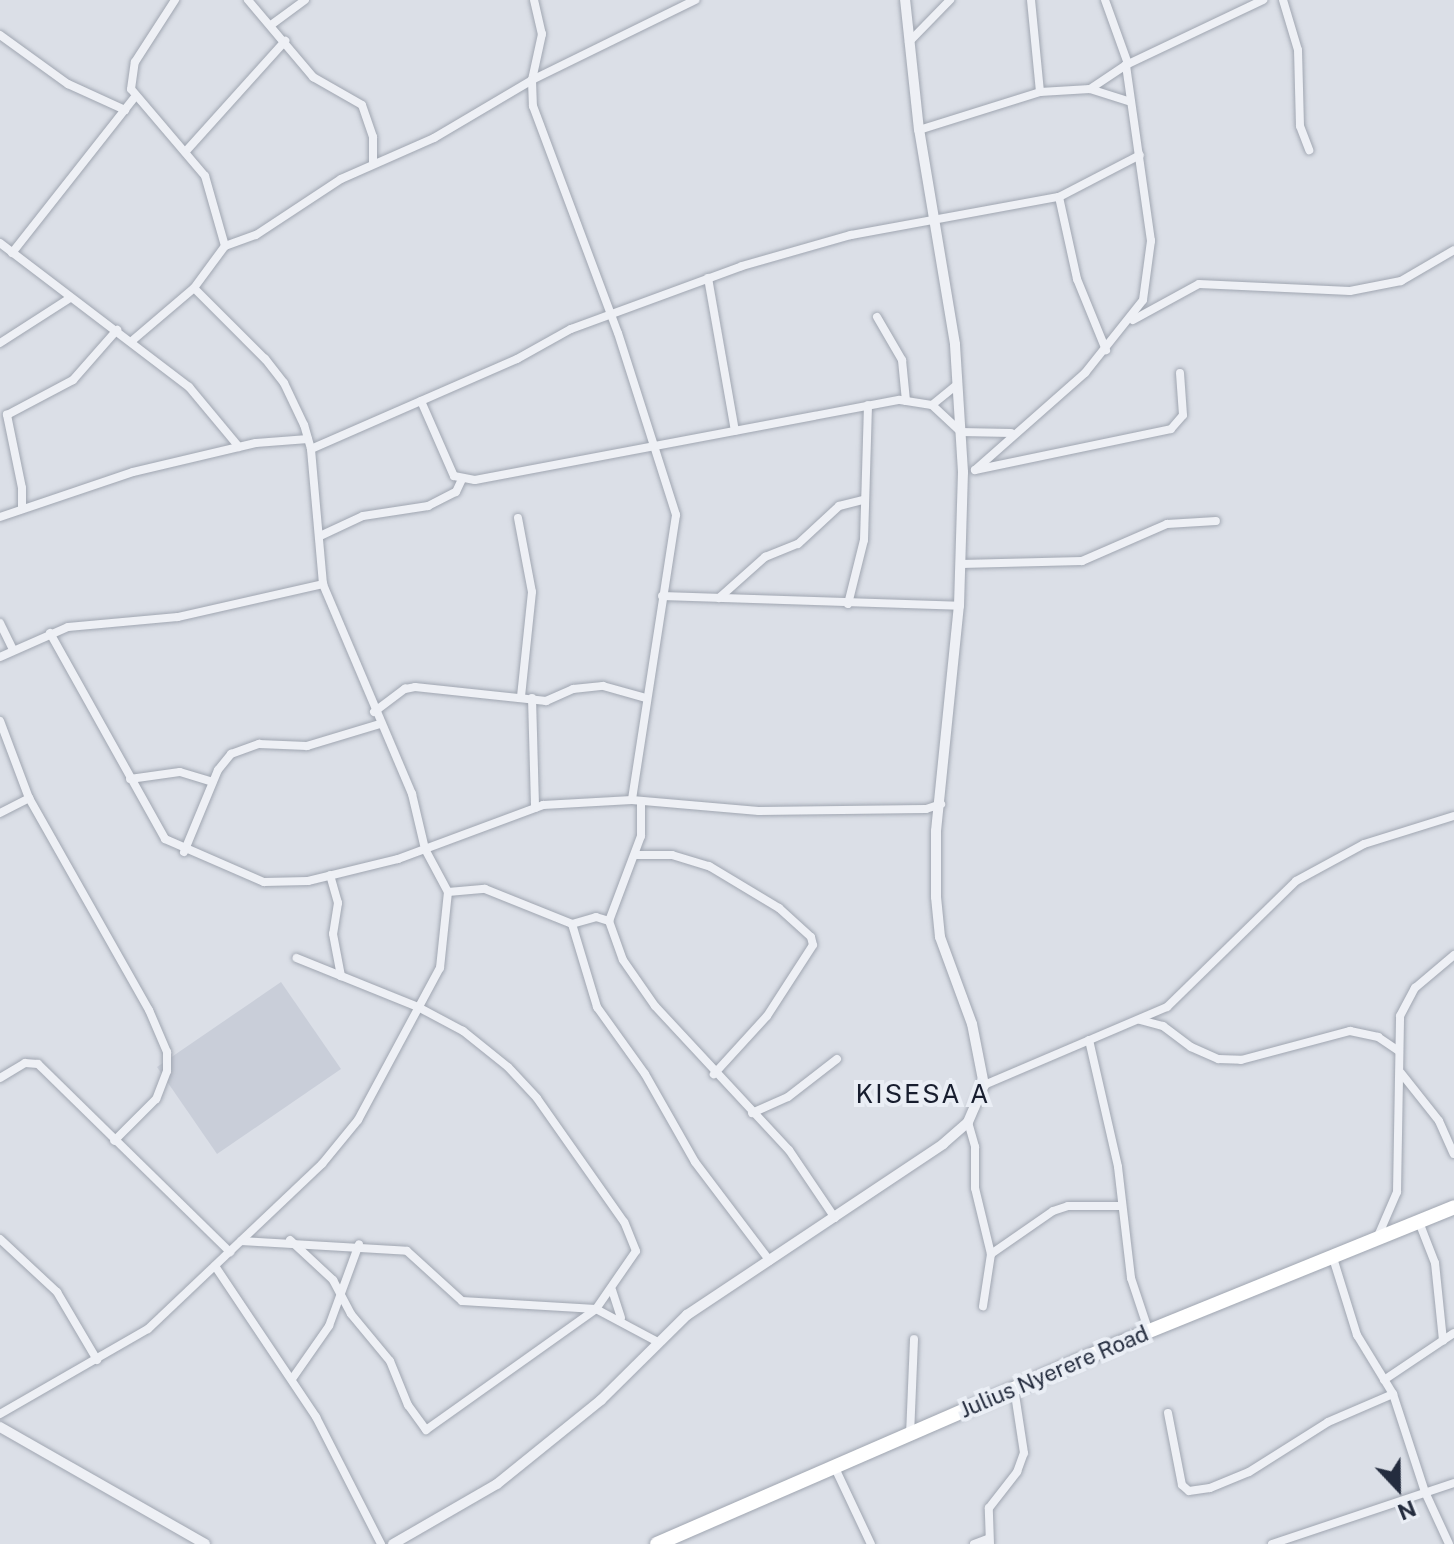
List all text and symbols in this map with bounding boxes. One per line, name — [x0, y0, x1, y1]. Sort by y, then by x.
district label: KISESA A — [856, 1078, 990, 1110]
street label: Julius Nyerere Road — [956, 1320, 1152, 1424]
north arrow — [1358, 1448, 1438, 1528]
text: N — [1394, 1495, 1420, 1526]

